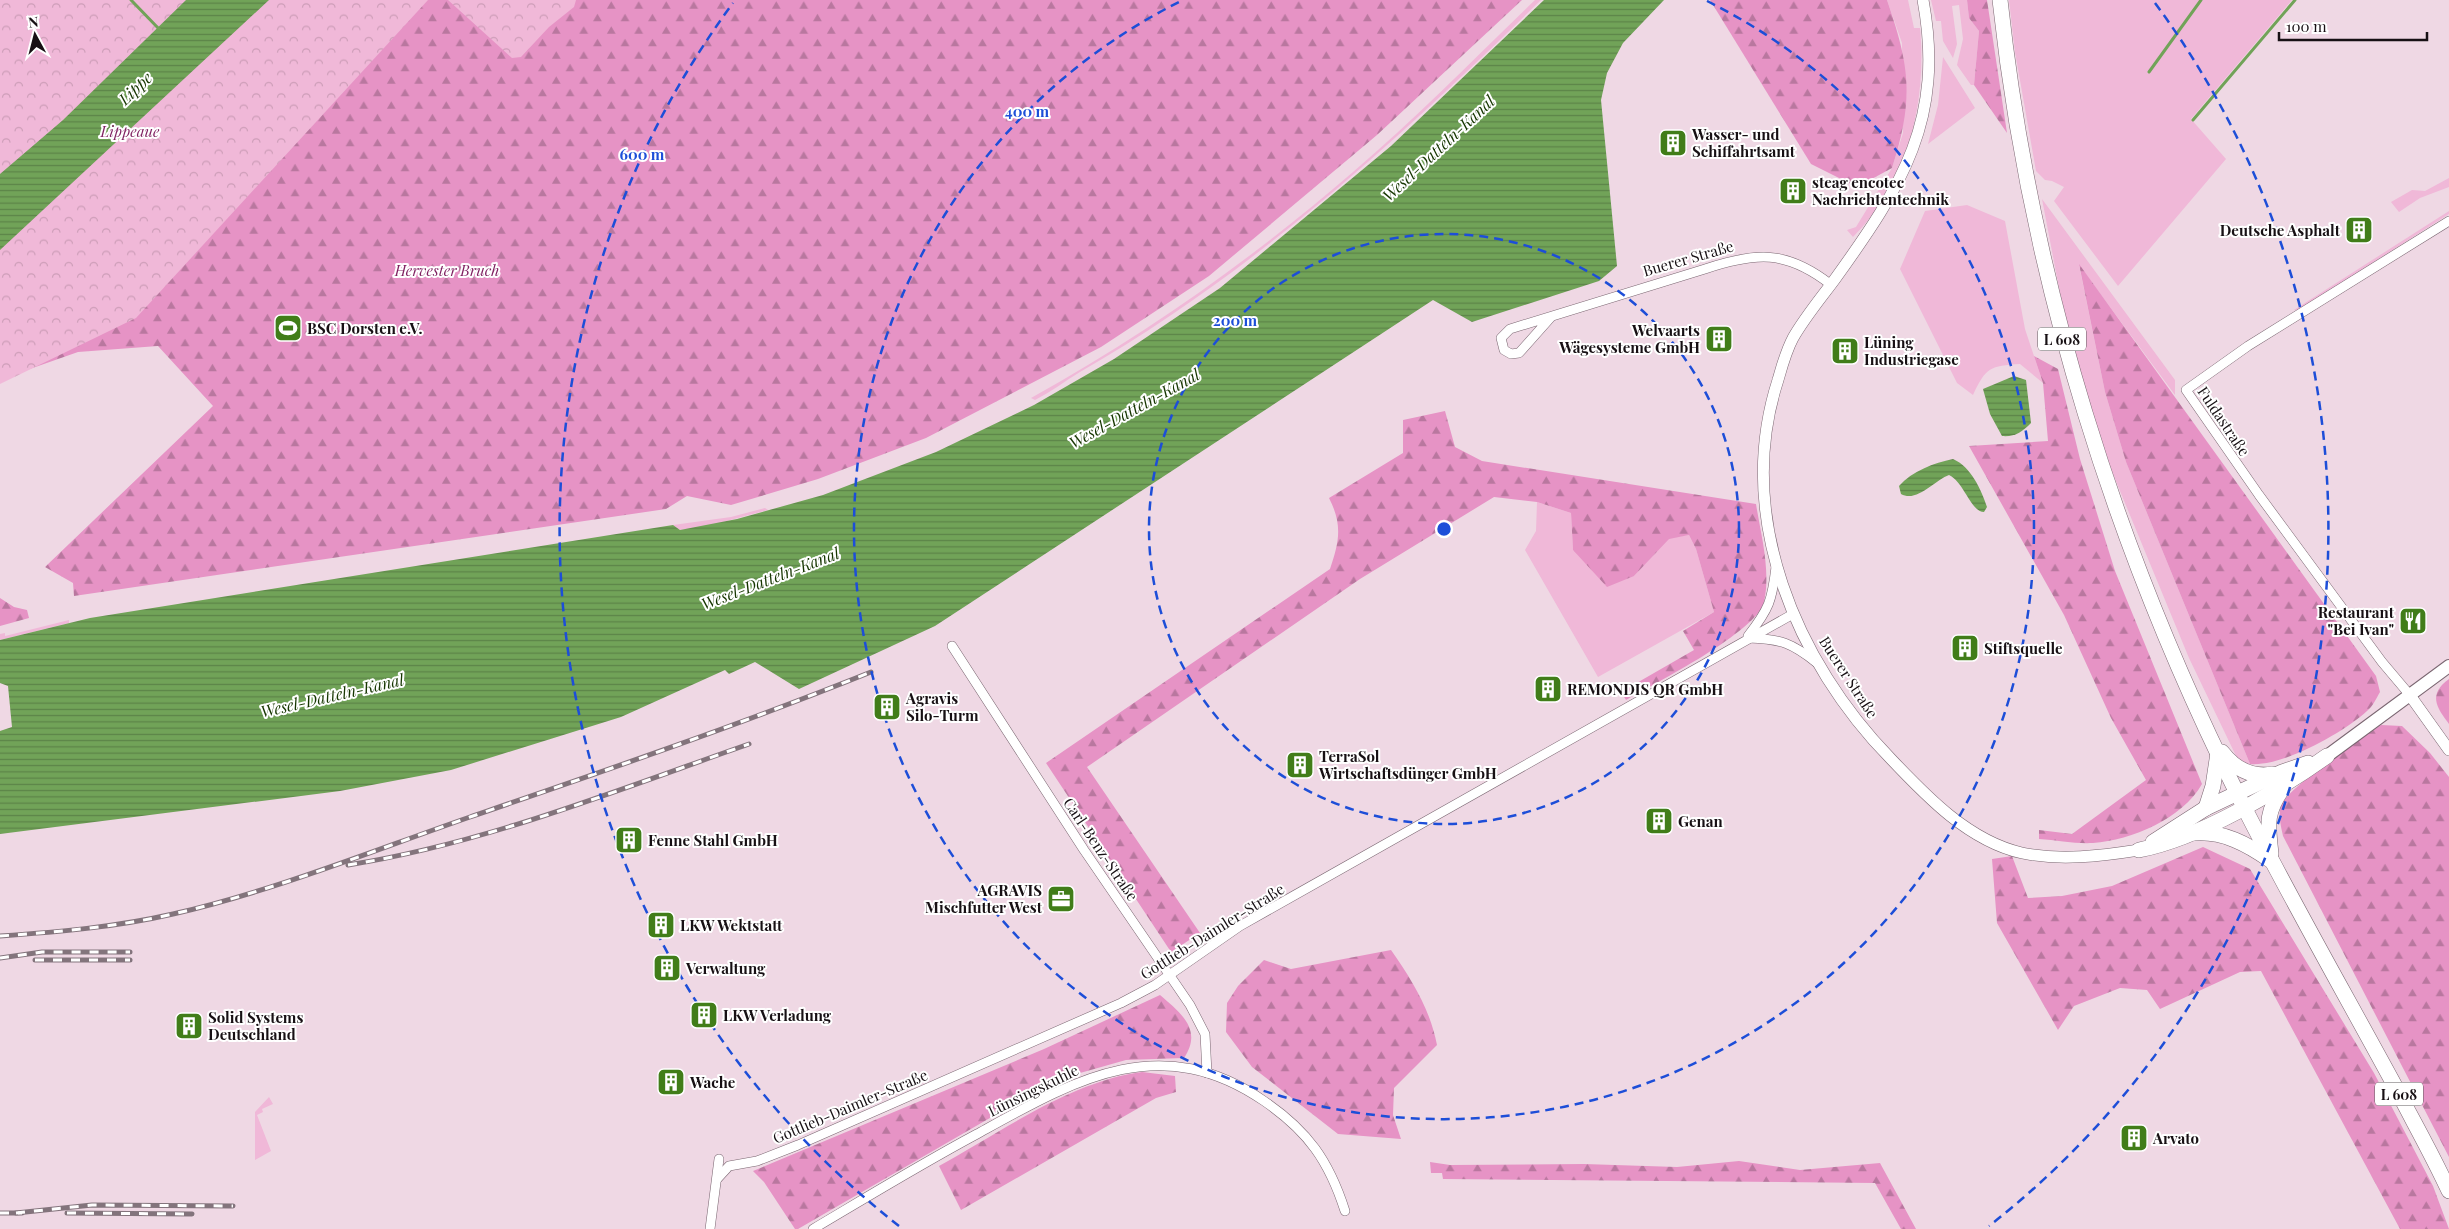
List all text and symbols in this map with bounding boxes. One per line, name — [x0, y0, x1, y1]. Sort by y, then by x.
north arrow — [10, 10, 60, 60]
scale bar — [2279, 10, 2426, 42]
text: N — [27, 12, 40, 32]
text: 100 m — [2286, 16, 2327, 36]
water label: Lippe — [113, 67, 156, 110]
water label: Wesel-Datteln-Kanal — [1377, 90, 1499, 206]
text: 400 m — [1005, 101, 1050, 121]
park label: Lippeaue — [99, 121, 160, 141]
place label: Wasser- und Schiffahrtsamt — [1691, 124, 1796, 161]
building icon: Wasser- und Schiffahrtsamt — [1658, 128, 1688, 158]
text: 600 m — [620, 144, 665, 164]
place label: steag encotec Nachrichtentechnik — [1812, 172, 1949, 209]
building icon: steag encotec Nachrichtentechnik — [1778, 176, 1808, 206]
building icon: Deutsche Asphalt — [2344, 215, 2374, 245]
place label: Deutsche Asphalt — [2220, 220, 2341, 240]
street label: Buerer Straße — [1640, 235, 1736, 281]
park label: Hervester Bruch — [394, 260, 499, 280]
text: 200 m — [1213, 310, 1258, 330]
sports icon: BSC Dorsten e.V. — [273, 313, 303, 343]
place label: BSC Dorsten e.V. — [307, 318, 423, 338]
place label: Welvaarts Wägesysteme GmbH — [1558, 320, 1700, 357]
building icon: Welvaarts Wägesysteme GmbH — [1704, 324, 1734, 354]
road number: L 608 — [2038, 328, 2086, 350]
place label: Lüning Industriegase — [1864, 332, 1959, 369]
building icon: Lüning Industriegase — [1830, 336, 1860, 366]
water label: Wesel-Datteln-Kanal — [1065, 363, 1204, 453]
street label: Fuldastraße — [2193, 382, 2255, 460]
centre of rings — [1435, 520, 1453, 538]
water label: Wesel-Datteln-Kanal — [698, 542, 843, 614]
place label: Restaurant "Bei Ivan" — [2318, 602, 2395, 639]
restaurant icon: Restaurant "Bei Ivan" — [2398, 606, 2428, 636]
street label: Buerer Straße — [1815, 632, 1883, 722]
building icon: Stiftsquelle — [1950, 633, 1980, 663]
place label: Stiftsquelle — [1984, 638, 2063, 658]
water label: Wesel-Datteln-Kanal — [258, 668, 406, 722]
building icon: REMONDIS QR GmbH — [1533, 674, 1563, 704]
place label: REMONDIS QR GmbH — [1567, 679, 1723, 699]
place label: Agravis Silo-Turm — [905, 688, 979, 725]
building icon: Agravis Silo-Turm — [872, 692, 902, 722]
place label: TerraSol Wirtschaftsdünger GmbH — [1318, 746, 1497, 783]
building icon: TerraSol Wirtschaftsdünger GmbH — [1285, 750, 1315, 780]
street label: Carl-Benz-Straße — [1059, 794, 1143, 904]
building icon: Genan — [1644, 806, 1674, 836]
place label: Genan — [1678, 811, 1723, 831]
building icon: Fenne Stahl GmbH — [614, 825, 644, 855]
place label: Fenne Stahl GmbH — [648, 830, 778, 850]
street label: Gottlieb-Daimler-Straße — [1136, 878, 1288, 984]
place label: AGRAVIS Mischfutter West — [925, 880, 1043, 917]
office icon: AGRAVIS Mischfutter West — [1046, 884, 1076, 914]
building icon: LKW Wektstatt — [646, 910, 676, 940]
place label: LKW Wektstatt — [680, 915, 783, 935]
building icon: Verwaltung — [652, 953, 682, 983]
place label: Verwaltung — [685, 958, 766, 978]
building icon: LKW Verladung — [689, 1000, 719, 1030]
place label: LKW Verladung — [723, 1005, 832, 1025]
place label: Solid Systems Deutschland — [208, 1007, 303, 1044]
building icon: Solid Systems Deutschland — [174, 1011, 204, 1041]
street label: Lünsingskuhle — [984, 1059, 1082, 1121]
street label: Gottlieb-Daimler-Straße — [770, 1064, 930, 1148]
building icon: Wache — [656, 1067, 686, 1097]
place label: Wache — [689, 1072, 736, 1092]
road number: L 608 — [2375, 1082, 2423, 1106]
building icon: Arvato — [2119, 1123, 2149, 1153]
place label: Arvato — [2152, 1128, 2199, 1148]

